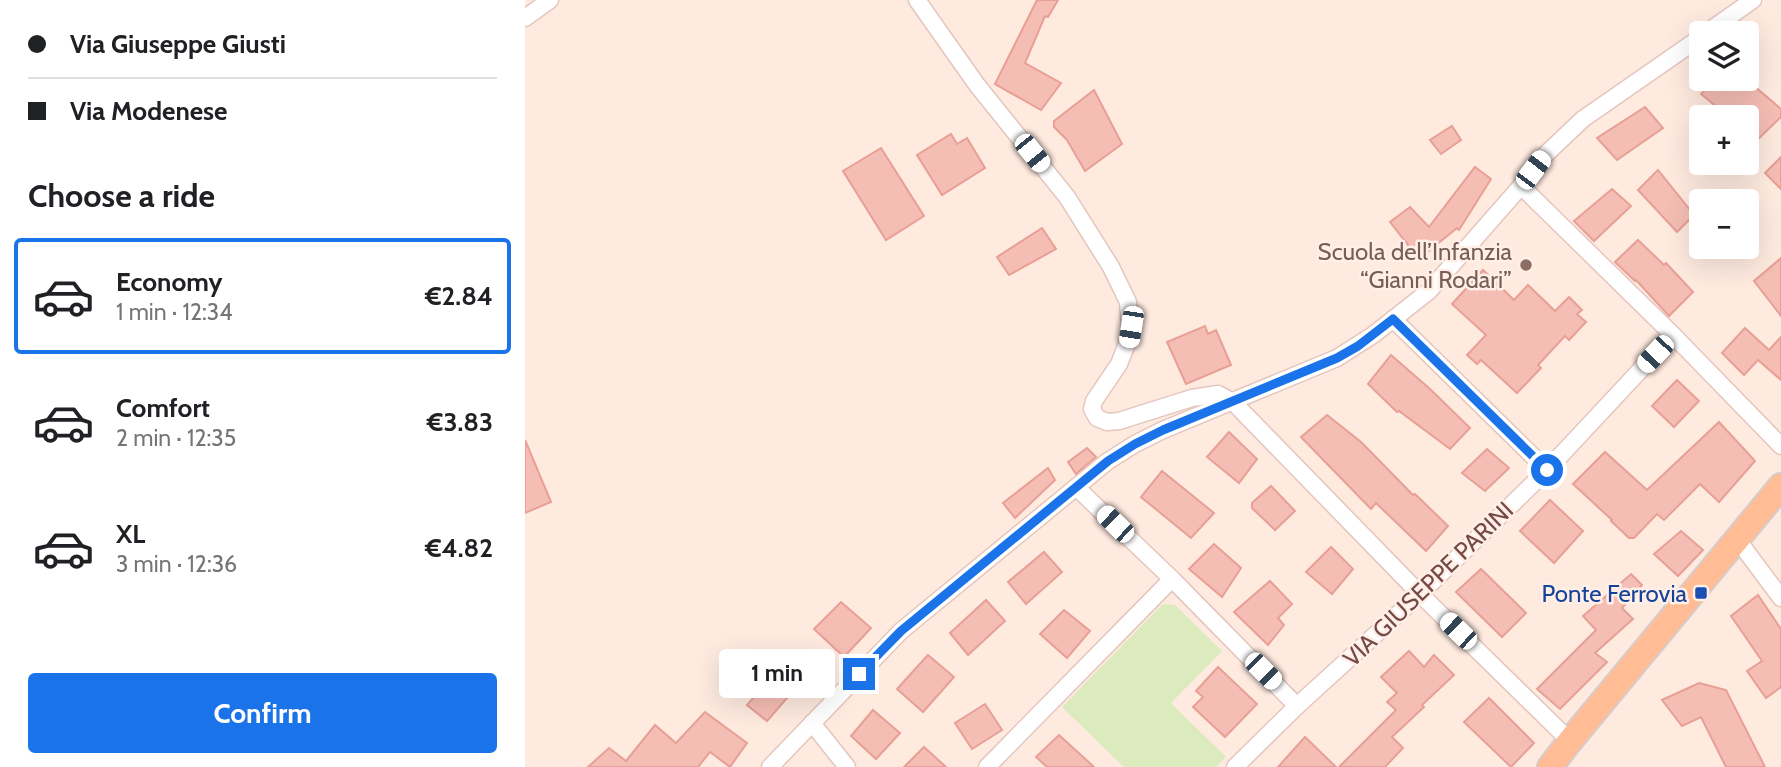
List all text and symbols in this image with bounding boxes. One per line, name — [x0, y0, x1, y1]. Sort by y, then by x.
map controls — [1689, 21, 1759, 259]
button: layers — [1689, 21, 1759, 91]
text: Via Giuseppe Giusti — [70, 28, 286, 60]
text: Via Modenese — [70, 95, 228, 127]
button: + — [1689, 105, 1759, 175]
car — [1011, 130, 1054, 176]
car — [1512, 147, 1555, 193]
text: Choose a ride — [28, 176, 215, 215]
button: − — [1689, 189, 1759, 259]
place label: Scuola dell’Infanzia “Gianni Rodari” — [1318, 237, 1512, 294]
marker: Scuola dell’Infanzia “Gianni Rodari” — [1518, 257, 1534, 273]
icon: car — [32, 265, 95, 328]
text: Economy — [116, 266, 222, 298]
text: €2.84 — [425, 280, 493, 312]
text: 1 min · 12:34 — [116, 298, 232, 326]
car — [1118, 305, 1145, 349]
car — [1633, 331, 1678, 377]
icon: car — [32, 391, 95, 454]
text: Comfort — [116, 392, 210, 424]
text: €3.83 — [427, 406, 493, 438]
text: 2 min · 12:35 — [116, 424, 236, 452]
route start — [1531, 454, 1563, 486]
street label: VIA GIUSEPPE PARINI — [1337, 495, 1519, 673]
car — [1093, 502, 1138, 546]
icon: car — [32, 517, 95, 580]
text: XL — [116, 518, 145, 550]
text: €4.82 — [425, 532, 493, 564]
text: 3 min · 12:36 — [116, 550, 237, 578]
place label: Ponte Ferrovia — [1541, 579, 1687, 608]
marker: Ponte Ferrovia — [1693, 585, 1709, 601]
car — [1436, 609, 1481, 653]
car — [1241, 649, 1286, 693]
callout: 1 min — [719, 650, 835, 698]
route end — [843, 658, 875, 690]
text: 1 min — [751, 659, 803, 687]
button: Confirm — [28, 673, 497, 753]

